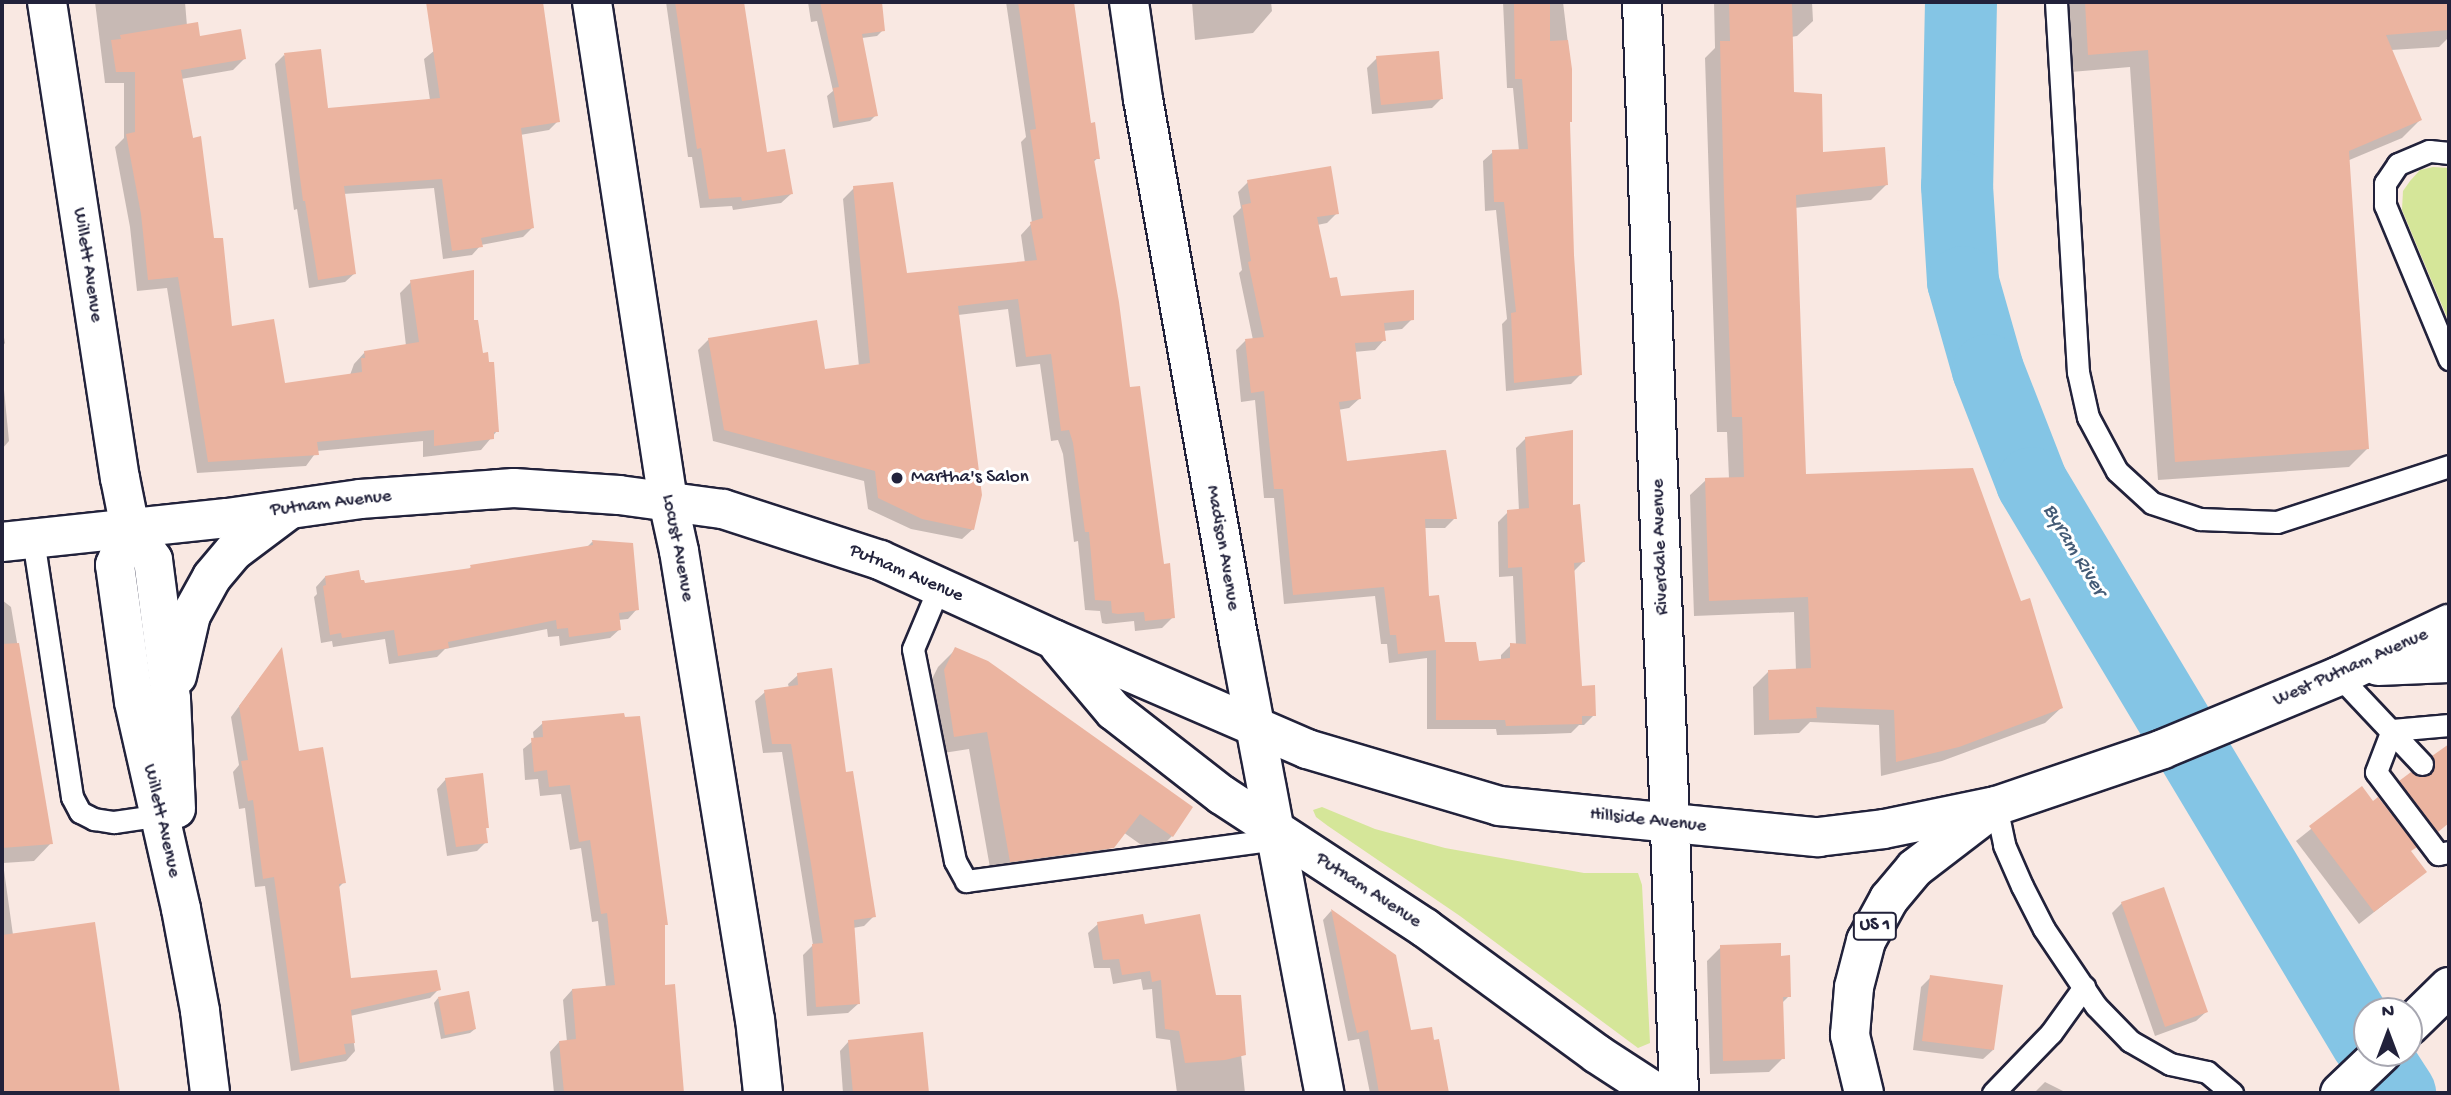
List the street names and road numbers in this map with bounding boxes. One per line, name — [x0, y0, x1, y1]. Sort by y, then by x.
street label: Willett Avenue — [67, 206, 107, 324]
street label: Riverdale Avenue — [1647, 478, 1675, 616]
street label: Madison Avenue — [1200, 484, 1244, 612]
street label: Putnam Avenue — [269, 485, 393, 523]
street label: Locust Avenue — [655, 493, 699, 603]
street label: Putnam Avenue — [845, 540, 967, 608]
street label: West Putnam Avenue — [2270, 624, 2432, 712]
street label: Willett Avenue — [137, 762, 185, 880]
street label: Hillside Avenue — [1589, 804, 1707, 838]
street label: Putnam Avenue — [1311, 848, 1425, 934]
road number: US 1 — [1852, 911, 1898, 940]

